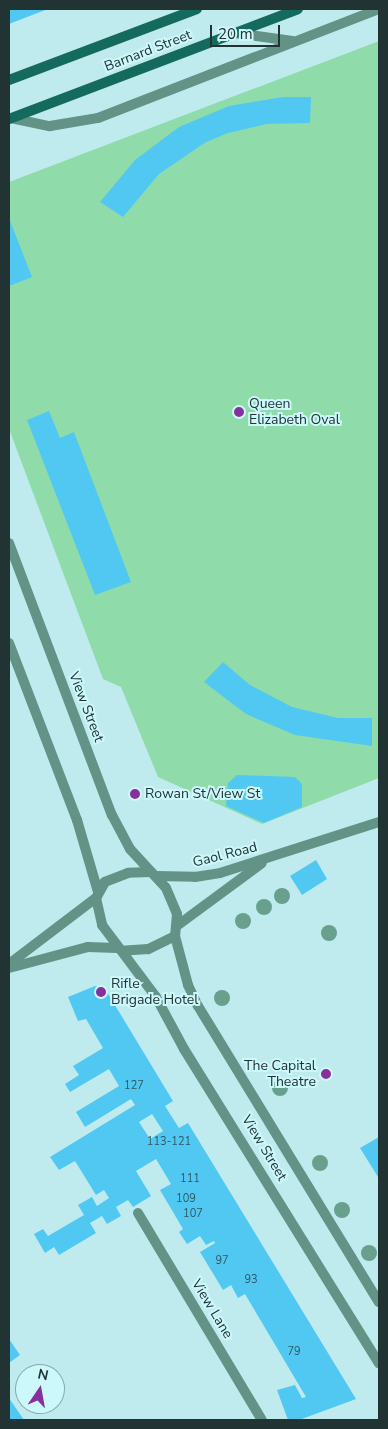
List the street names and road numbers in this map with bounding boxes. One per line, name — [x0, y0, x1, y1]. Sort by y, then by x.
street label: Barnard Street — [102, 27, 194, 75]
street label: View Street — [65, 670, 107, 744]
street label: Gaol Road — [191, 839, 259, 871]
street label: View Street — [238, 1112, 290, 1184]
street label: View Lane — [188, 1276, 236, 1342]

